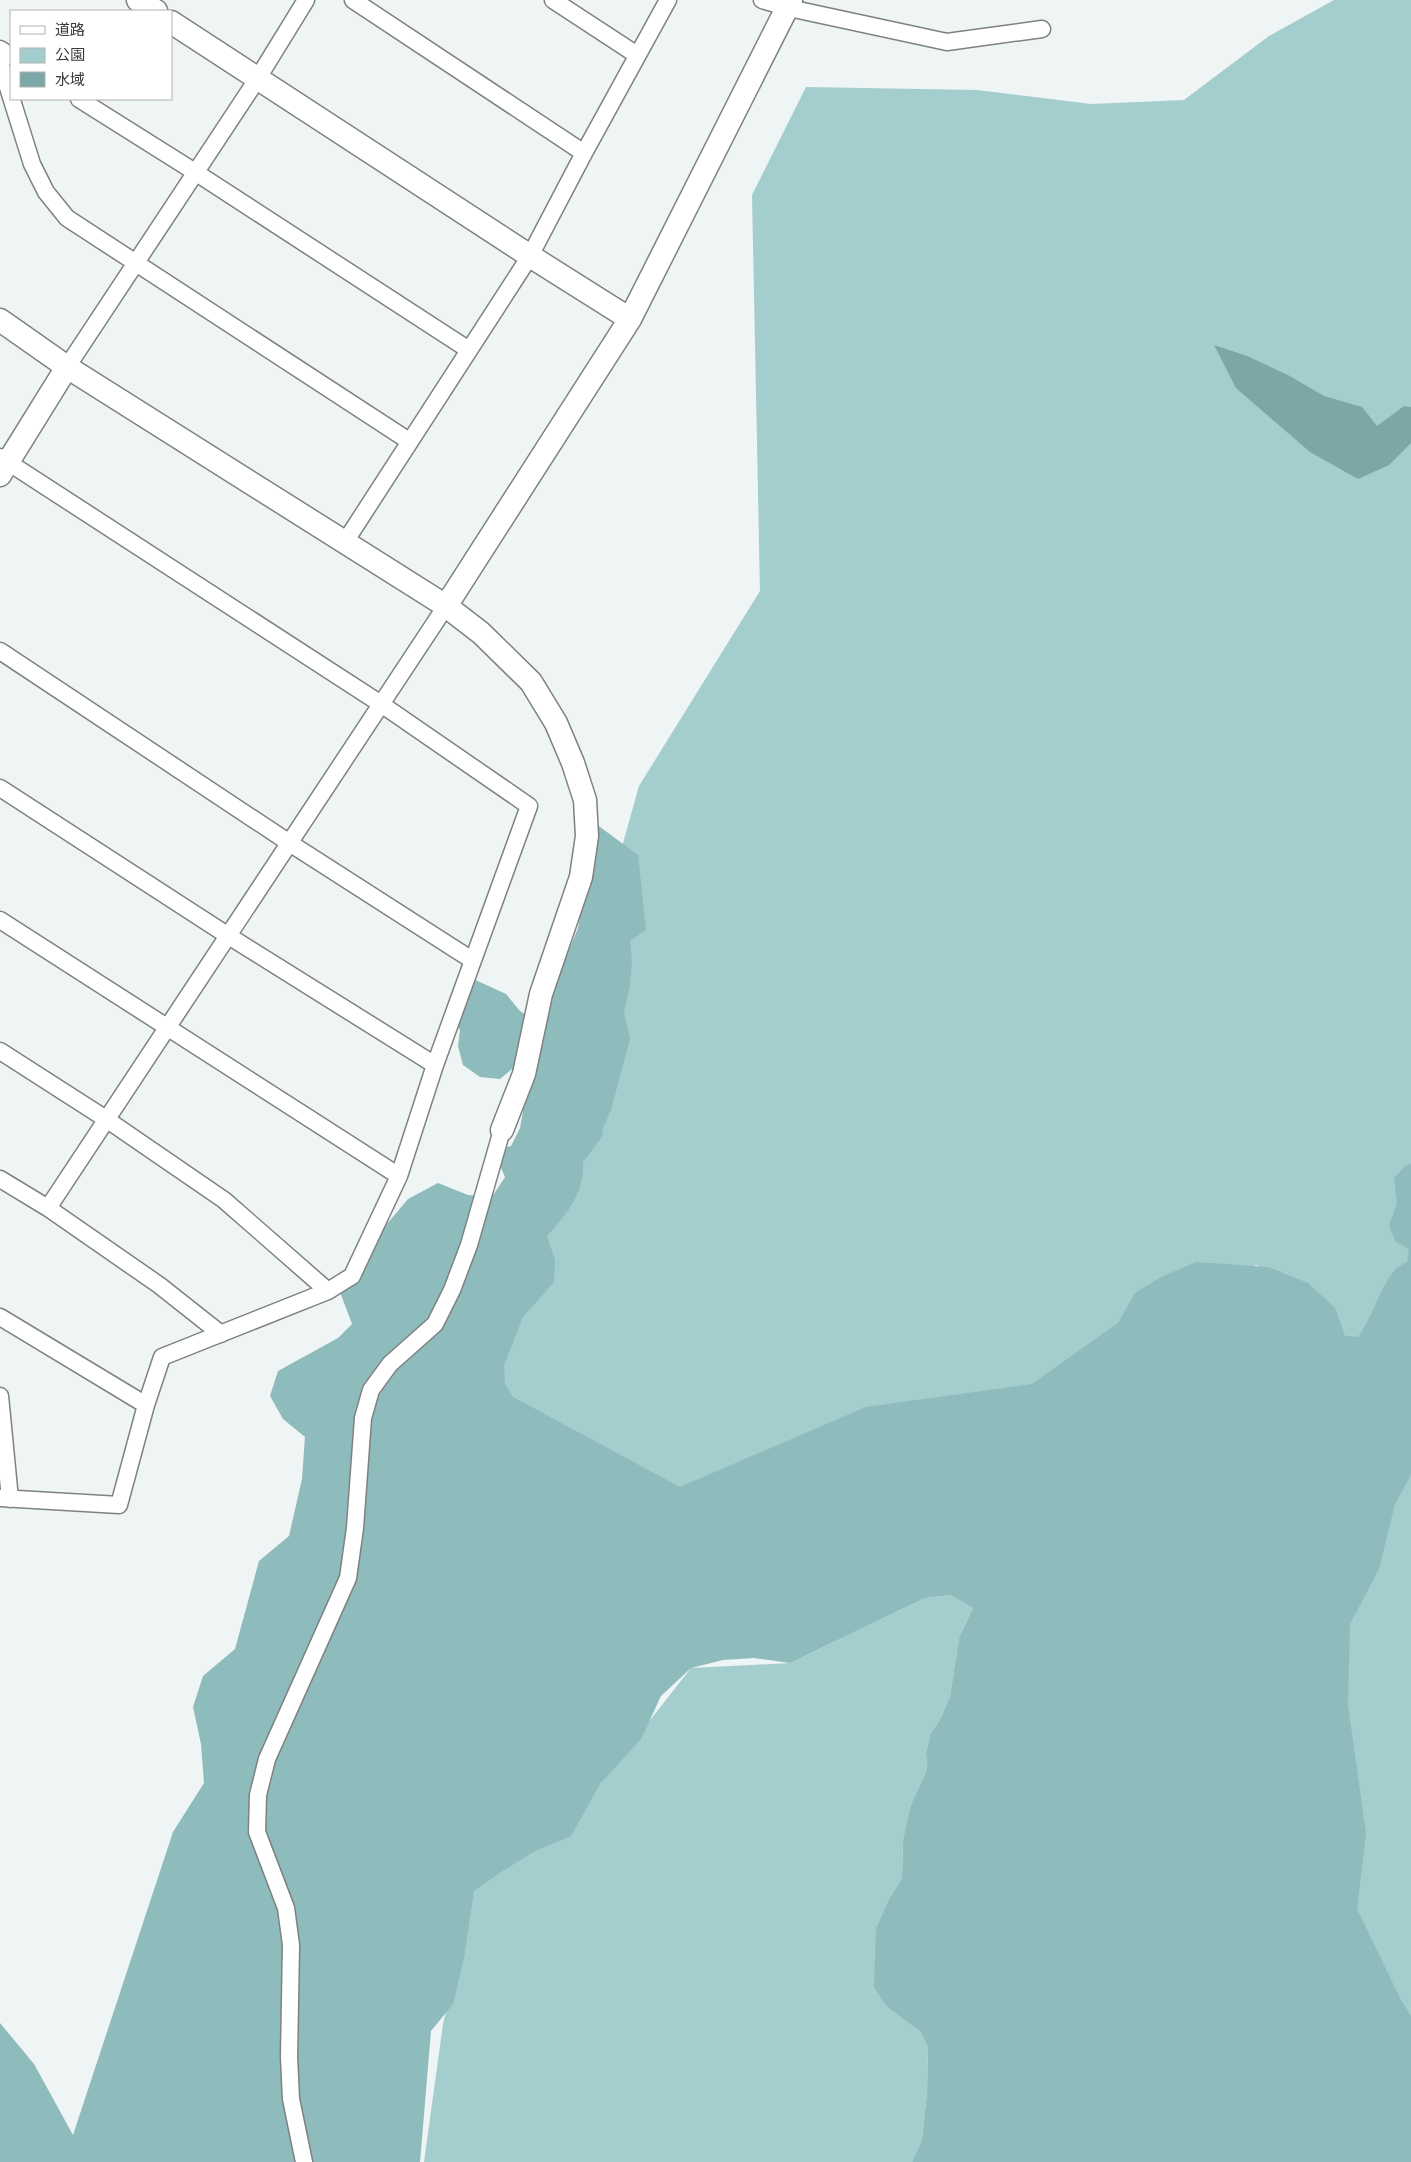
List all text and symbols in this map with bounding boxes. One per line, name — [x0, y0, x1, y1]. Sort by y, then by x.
legend — [10, 10, 172, 100]
text: 道路 — [55, 20, 85, 39]
text: 公園 — [55, 45, 85, 64]
text: 水域 — [55, 70, 85, 89]

